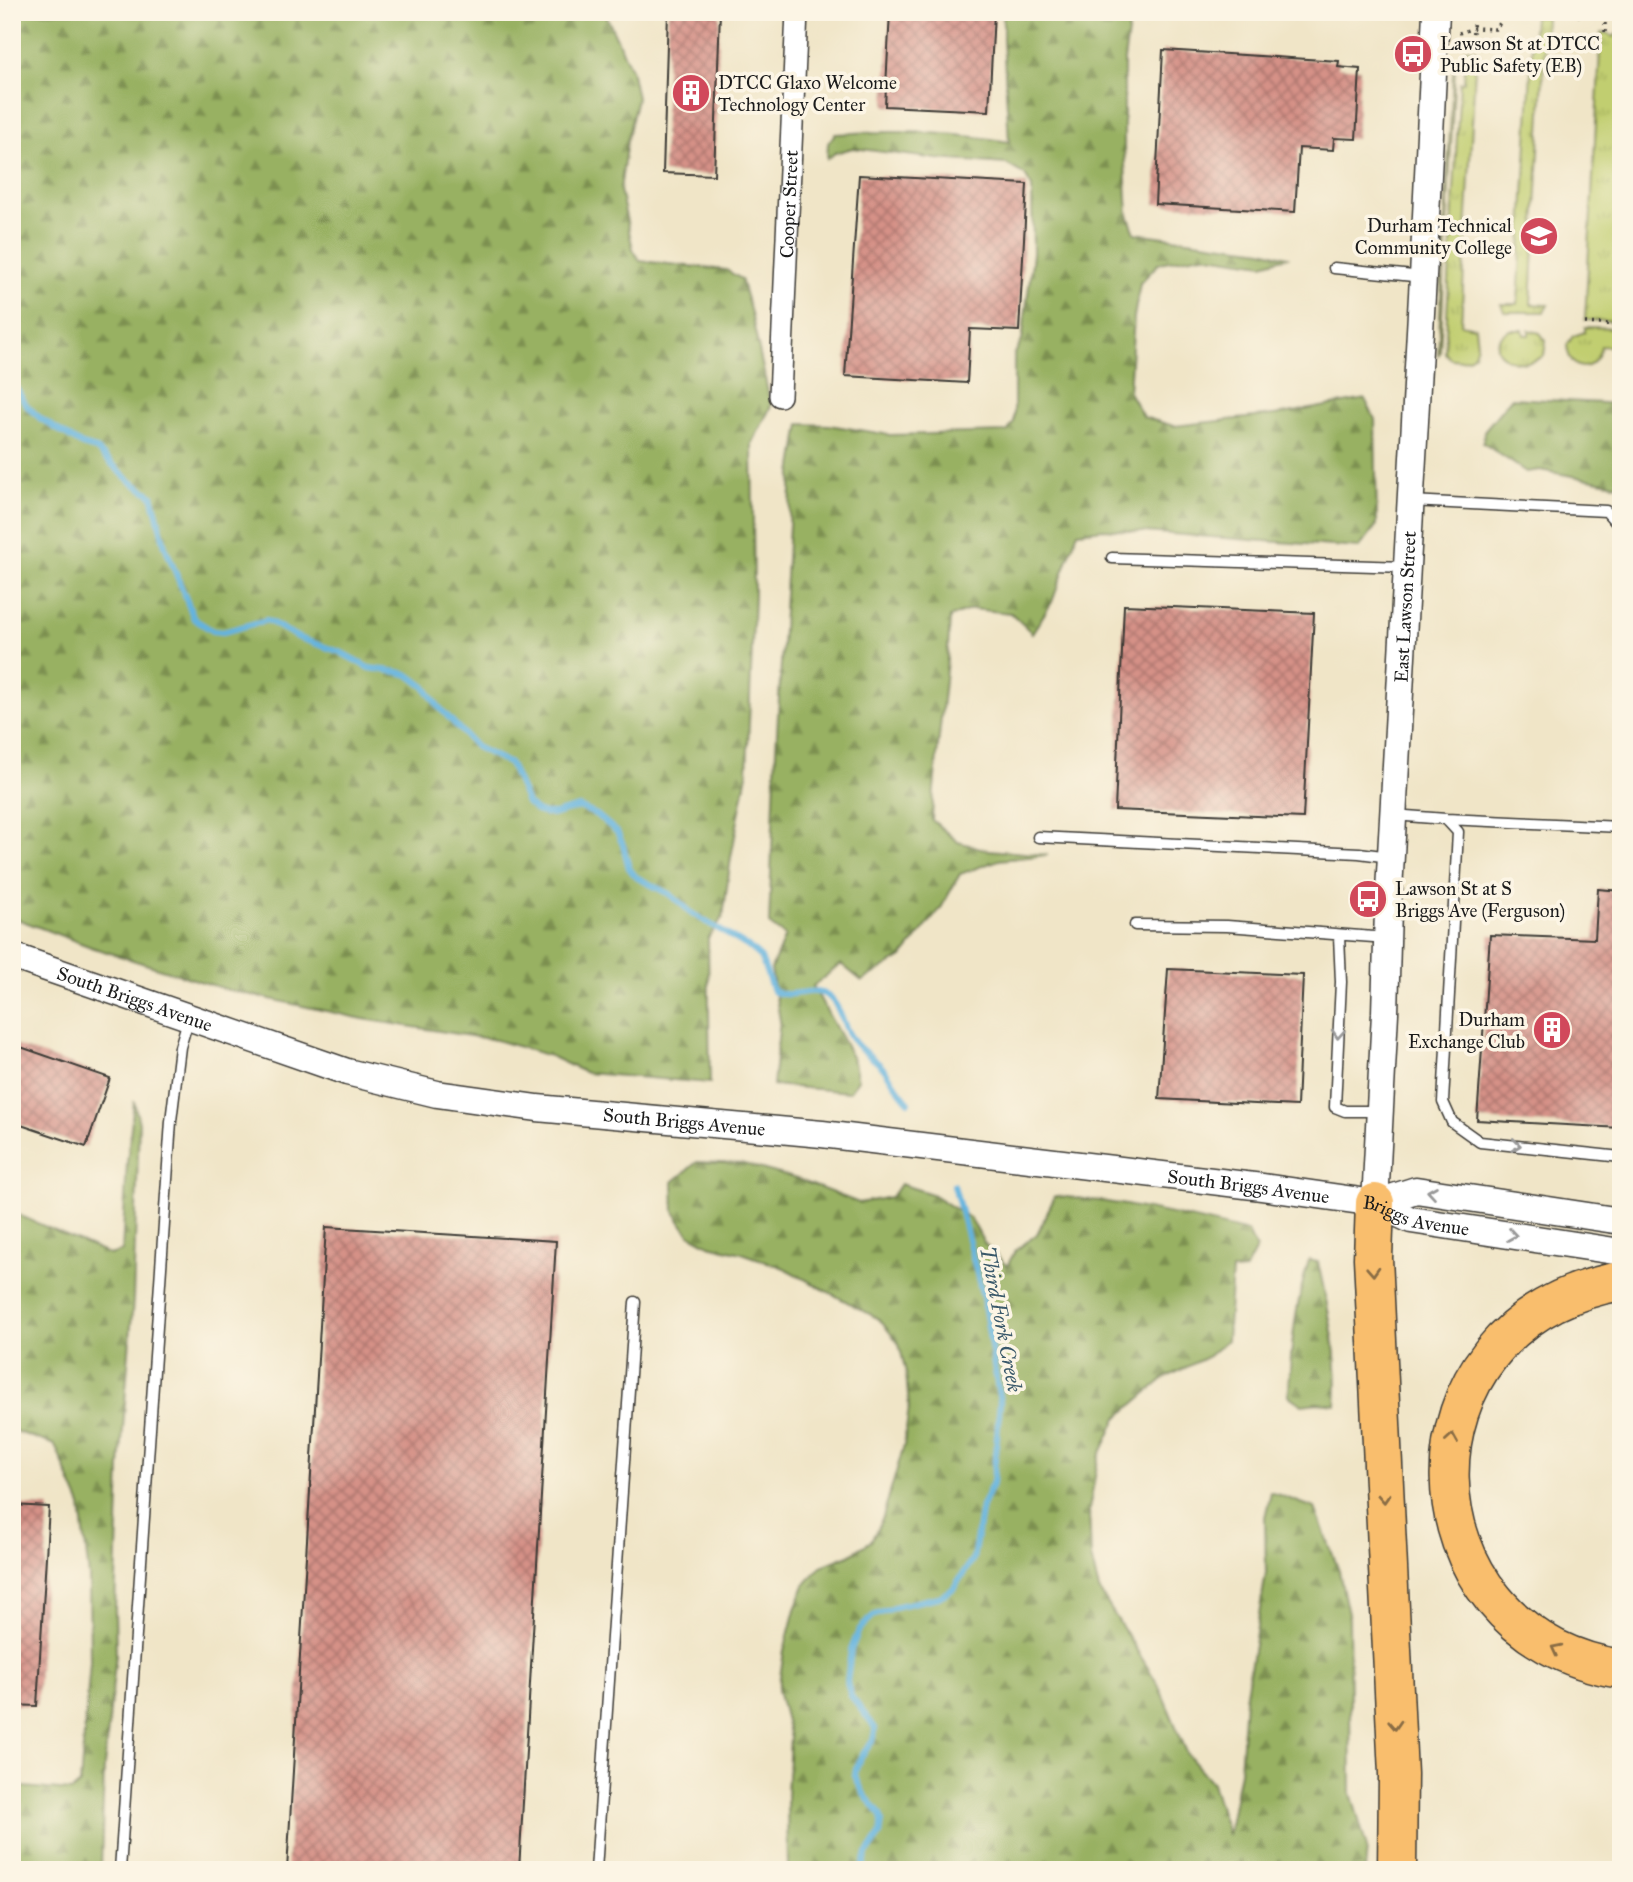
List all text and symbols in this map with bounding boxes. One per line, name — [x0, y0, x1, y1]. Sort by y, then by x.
place label: Lawson St at DTCC Public Safety (EB) — [1440, 32, 1600, 78]
bus stop icon: Lawson St at DTCC Public Safety (EB) — [1392, 33, 1434, 75]
place label: DTCC Glaxo Welcome Technology Center — [718, 71, 897, 117]
building icon: DTCC Glaxo Welcome Technology Center — [670, 72, 712, 114]
street label: Cooper Street — [775, 149, 802, 259]
place label: Durham Technical Community College — [1355, 214, 1513, 260]
school or university icon: Durham Technical Community College — [1518, 215, 1560, 257]
street label: East Lawson Street — [1389, 530, 1420, 683]
place label: Lawson St at S Briggs Ave (Ferguson) — [1395, 877, 1565, 923]
bus stop icon: Lawson St at S Briggs Ave (Ferguson) — [1347, 878, 1389, 920]
street label: South Briggs Avenue — [54, 961, 216, 1036]
place label: Durham Exchange Club — [1408, 1008, 1525, 1054]
building icon: Durham Exchange Club — [1531, 1009, 1573, 1051]
one-way arrow — [1330, 1029, 1345, 1040]
street label: South Briggs Avenue — [602, 1103, 766, 1140]
one-way arrow — [1510, 1138, 1522, 1153]
street label: South Briggs Avenue — [1166, 1164, 1331, 1208]
one-way arrow — [1426, 1185, 1438, 1200]
street label: Briggs Avenue — [1362, 1190, 1471, 1240]
one-way arrow — [1506, 1227, 1517, 1242]
water label: Third Fork Creek — [974, 1244, 1028, 1395]
one-way arrow — [1366, 1266, 1381, 1277]
one-way arrow — [1444, 1432, 1459, 1443]
one-way arrow — [1377, 1493, 1392, 1504]
one-way arrow — [1551, 1643, 1563, 1657]
one-way arrow — [1388, 1720, 1403, 1731]

